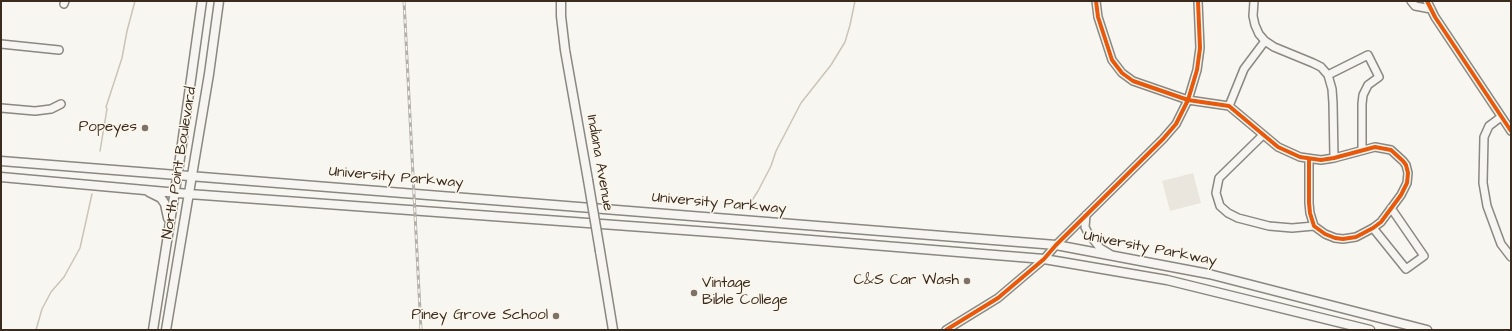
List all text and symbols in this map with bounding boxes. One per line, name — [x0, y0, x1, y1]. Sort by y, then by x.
street label: North Point Boulevard — [159, 86, 201, 240]
street label: Indiana Avenue — [582, 114, 616, 212]
place label: Popeyes — [79, 119, 137, 137]
marker: Popeyes — [140, 123, 150, 133]
street label: University Parkway — [328, 163, 464, 193]
street label: University Parkway — [651, 189, 787, 219]
street label: University Parkway — [1082, 227, 1218, 271]
place label: C&S Car Wash — [853, 272, 959, 290]
place label: Vintage Bible College — [702, 275, 788, 310]
marker: C&S Car Wash — [962, 276, 972, 286]
marker: Vintage Bible College — [689, 288, 699, 298]
place label: Piney Grove School — [412, 307, 548, 325]
marker: Piney Grove School — [551, 311, 561, 321]

